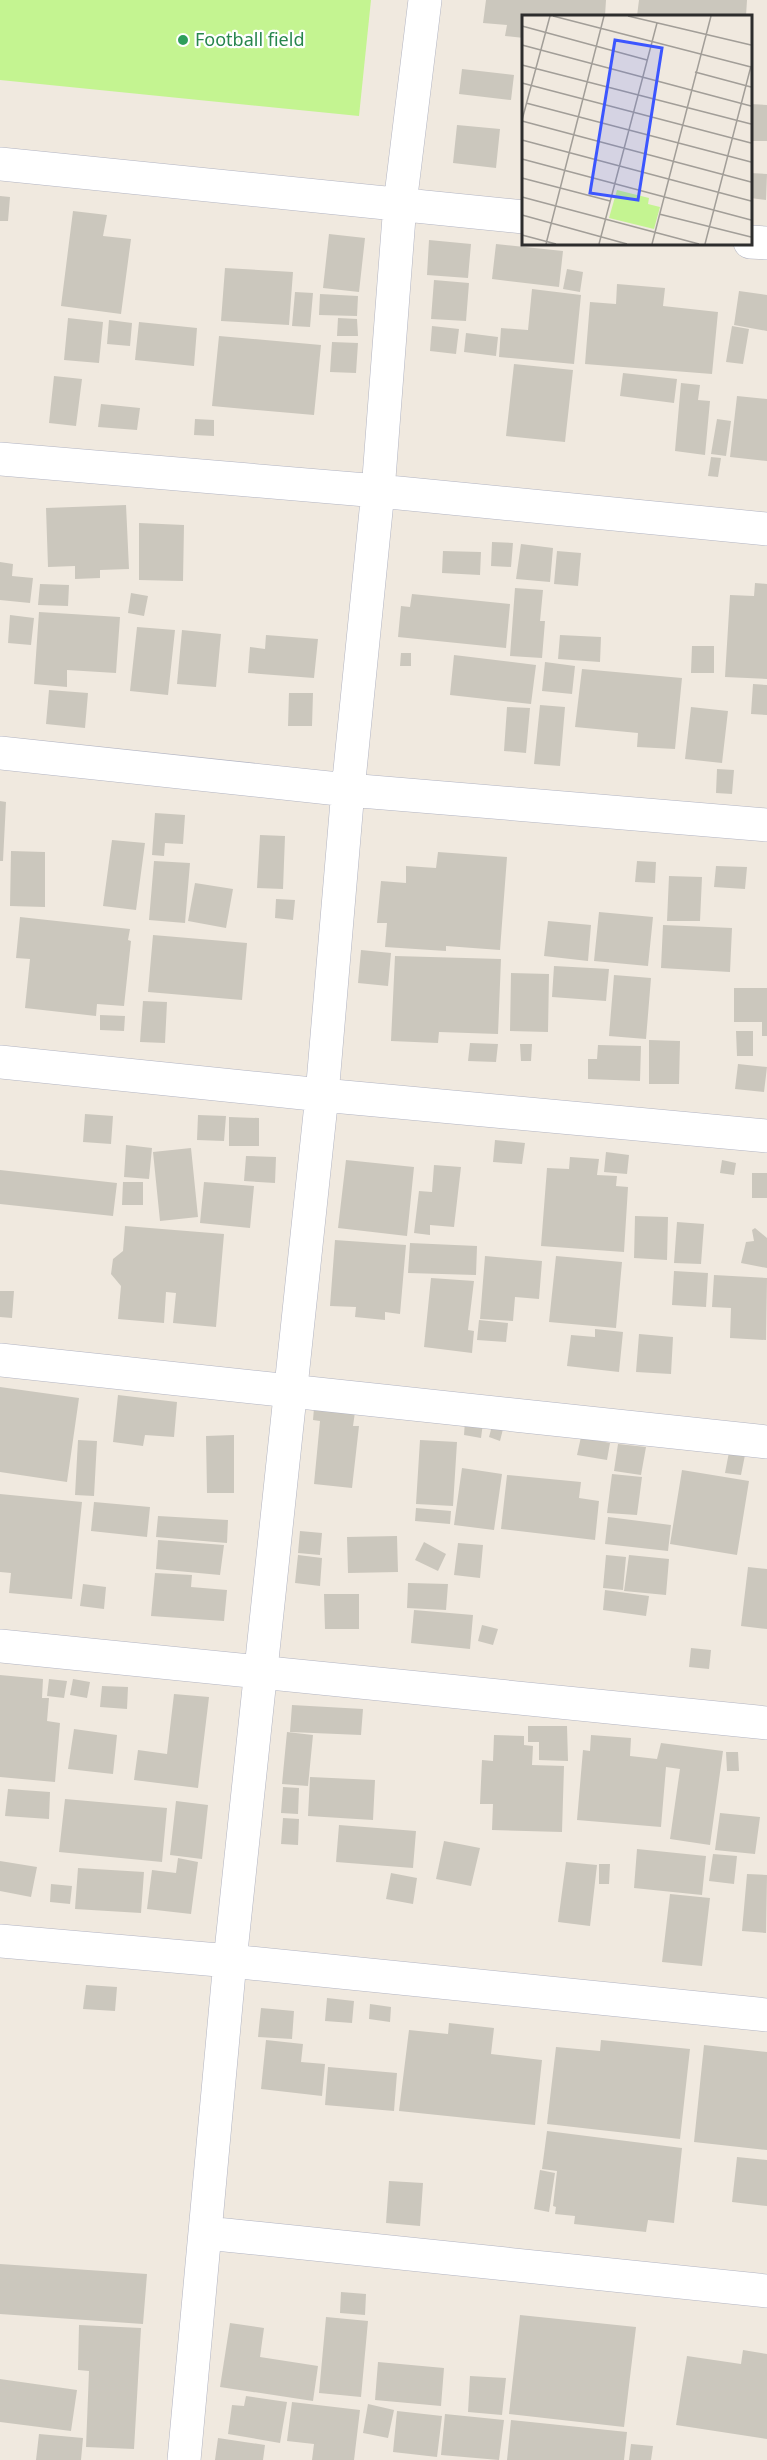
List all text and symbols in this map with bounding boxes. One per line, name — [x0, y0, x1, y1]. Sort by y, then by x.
inset map — [522, 15, 752, 244]
place label: Football field — [195, 27, 304, 51]
marker: Football field — [176, 33, 190, 47]

